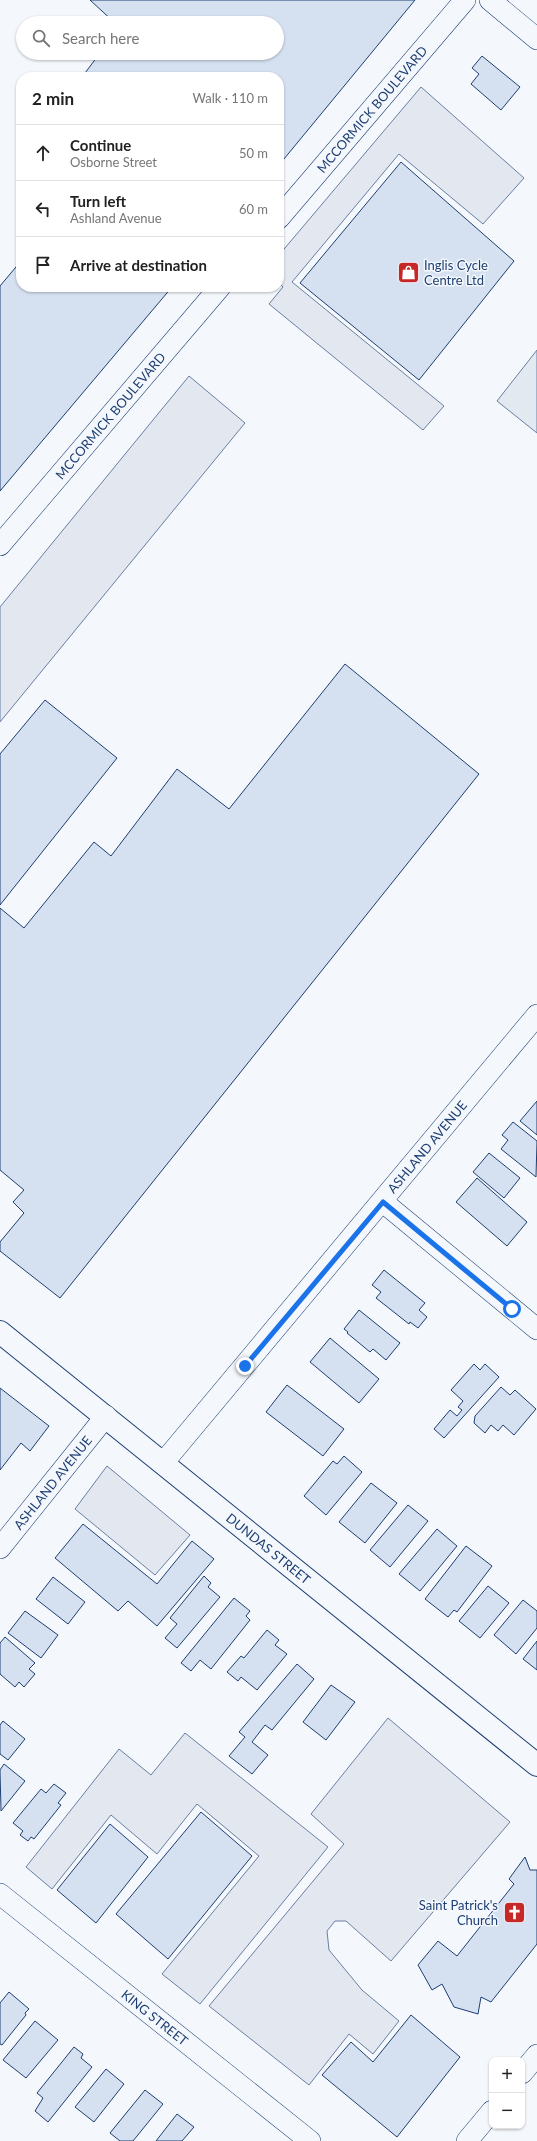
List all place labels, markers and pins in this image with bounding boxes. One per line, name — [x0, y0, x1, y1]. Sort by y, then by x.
place label: Inglis Cycle Centre Ltd — [424, 257, 488, 288]
shop icon: Inglis Cycle Centre Ltd — [395, 259, 421, 285]
place label: Saint Patrick's Church — [419, 1897, 498, 1928]
church icon: Saint Patrick's Church — [501, 1899, 527, 1925]

